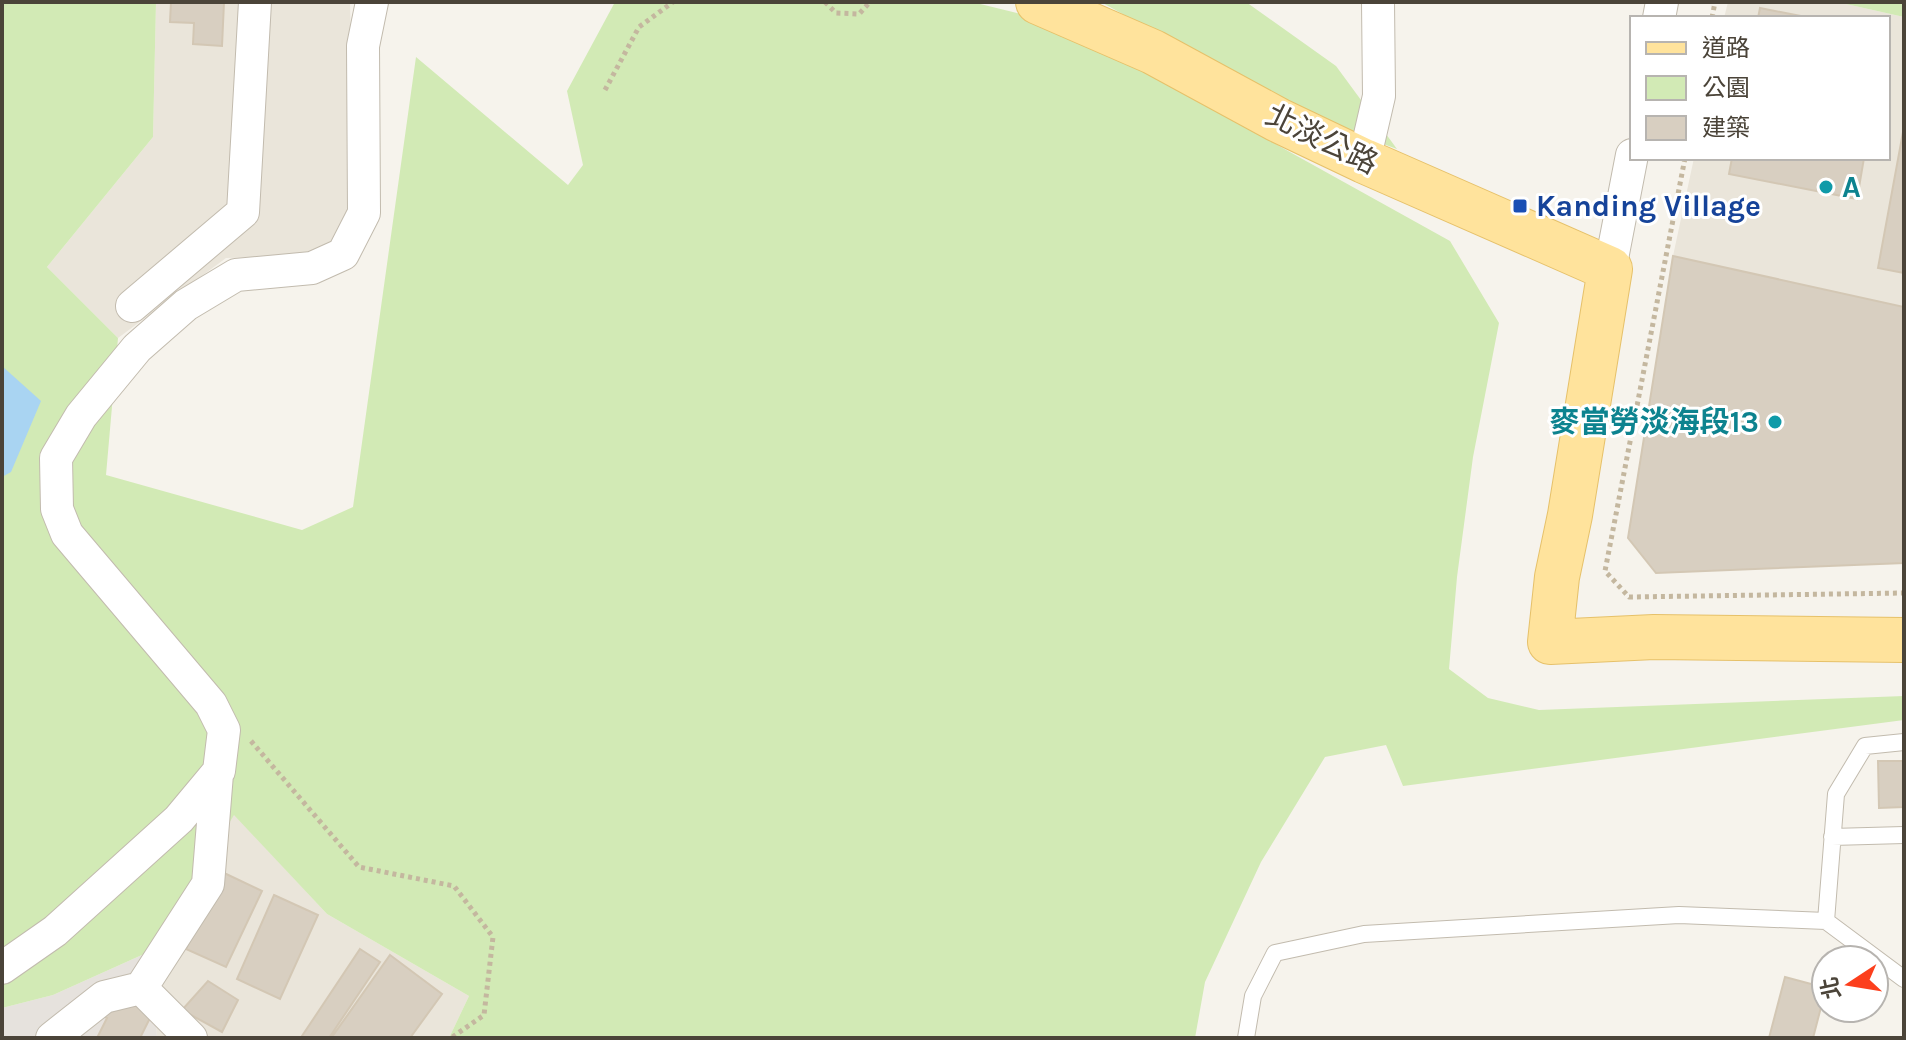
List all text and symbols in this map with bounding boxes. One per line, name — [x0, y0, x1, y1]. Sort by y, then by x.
legend — [1630, 16, 1890, 160]
text: 道路 — [1702, 34, 1750, 62]
text: 公園 — [1702, 74, 1750, 102]
street label: 北淡公路 — [1260, 97, 1384, 181]
text: 建築 — [1702, 114, 1750, 142]
place label: A — [1842, 169, 1861, 205]
marker: A — [1817, 178, 1835, 196]
place label: Kanding Village — [1536, 188, 1761, 224]
marker: Kanding Village — [1511, 197, 1529, 215]
place label: 麥當勞淡海段13 — [1550, 404, 1759, 440]
marker: 麥當勞淡海段13 — [1766, 413, 1784, 431]
north arrow — [1810, 944, 1890, 1024]
text: 北 — [1816, 974, 1846, 1001]

